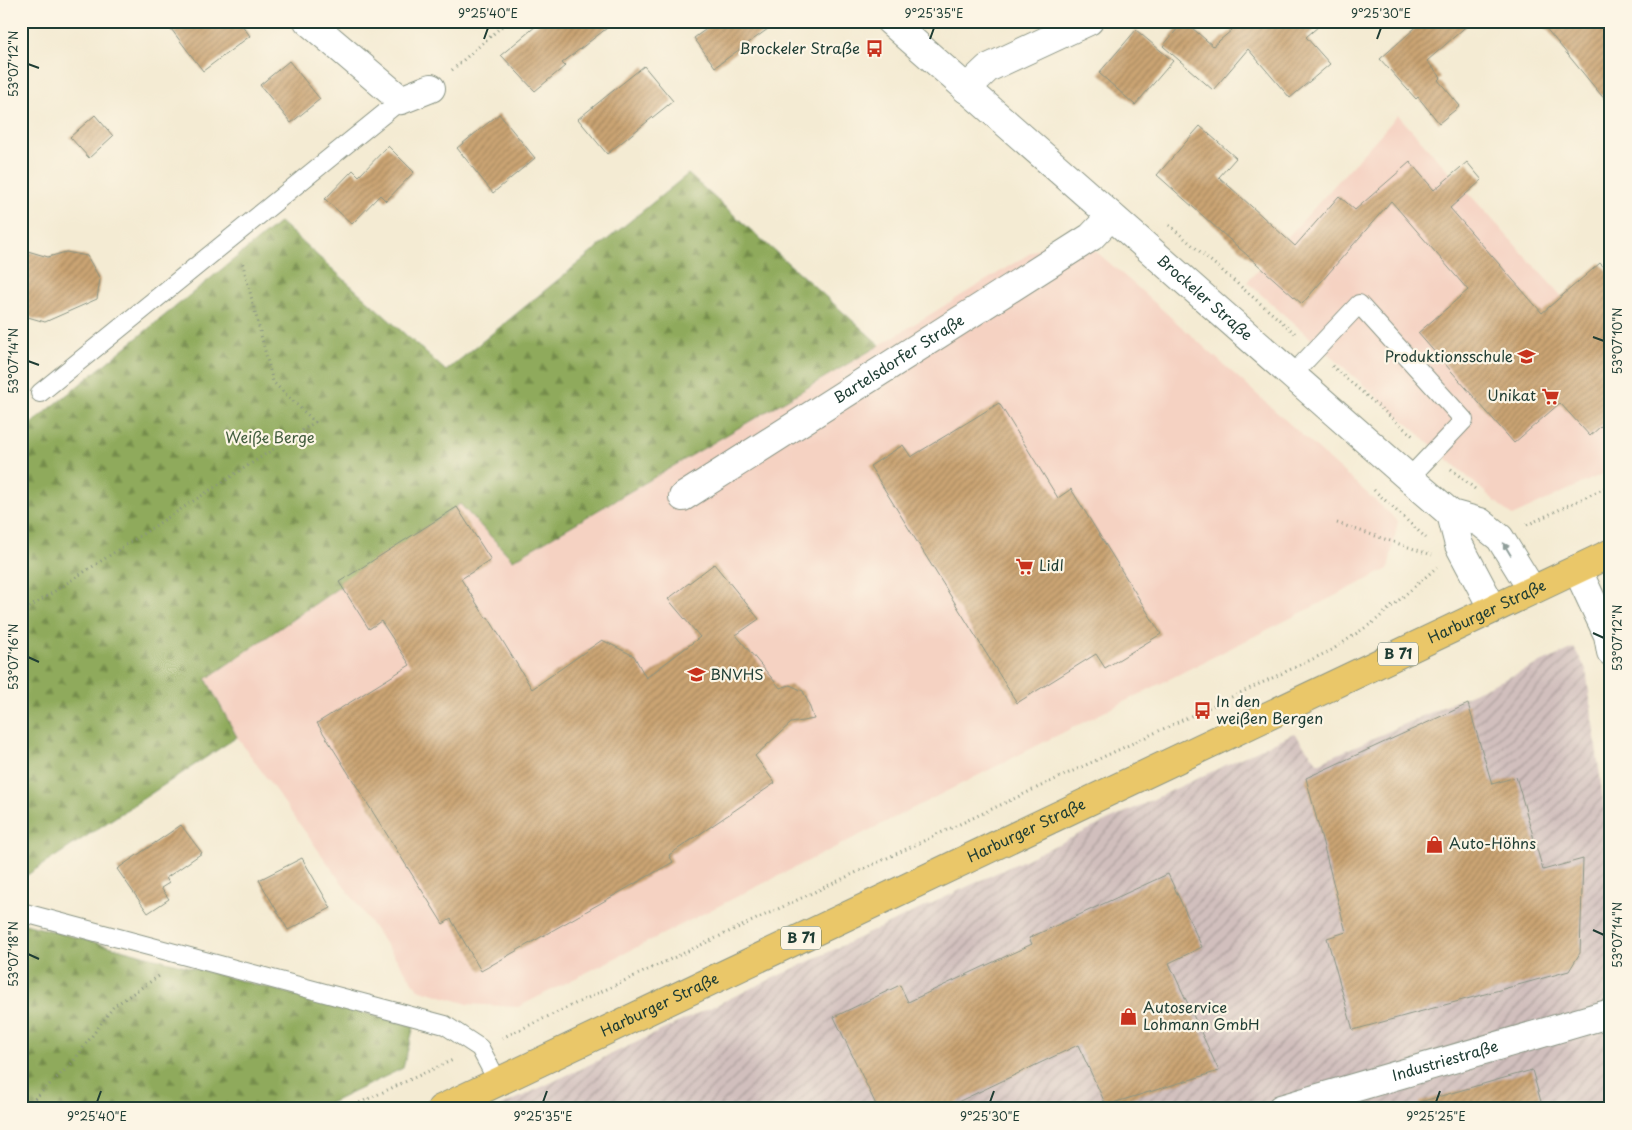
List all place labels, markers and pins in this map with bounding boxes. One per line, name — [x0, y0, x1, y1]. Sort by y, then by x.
place label: Brockeler Straße — [739, 36, 860, 59]
bus stop icon: Brockeler Straße — [864, 39, 884, 59]
place label: Produktionsschule — [1385, 344, 1513, 367]
school or university icon: Produktionsschule — [1517, 347, 1537, 367]
place label: Unikat — [1487, 383, 1536, 406]
supermarket icon: Unikat — [1540, 386, 1560, 406]
place label: Lidl — [1039, 553, 1064, 576]
supermarket icon: Lidl — [1015, 556, 1035, 576]
place label: BNVHS — [710, 662, 764, 685]
school or university icon: BNVHS — [686, 665, 706, 685]
place label: In den weißen Bergen — [1216, 689, 1323, 729]
bus stop icon: In den weißen Bergen — [1192, 701, 1212, 721]
place label: Auto-Höhns — [1449, 831, 1536, 854]
shop icon: Auto-Höhns — [1425, 834, 1445, 854]
place label: Autoservice Lohmann GmbH — [1143, 995, 1260, 1035]
shop icon: Autoservice Lohmann GmbH — [1119, 1007, 1139, 1027]

